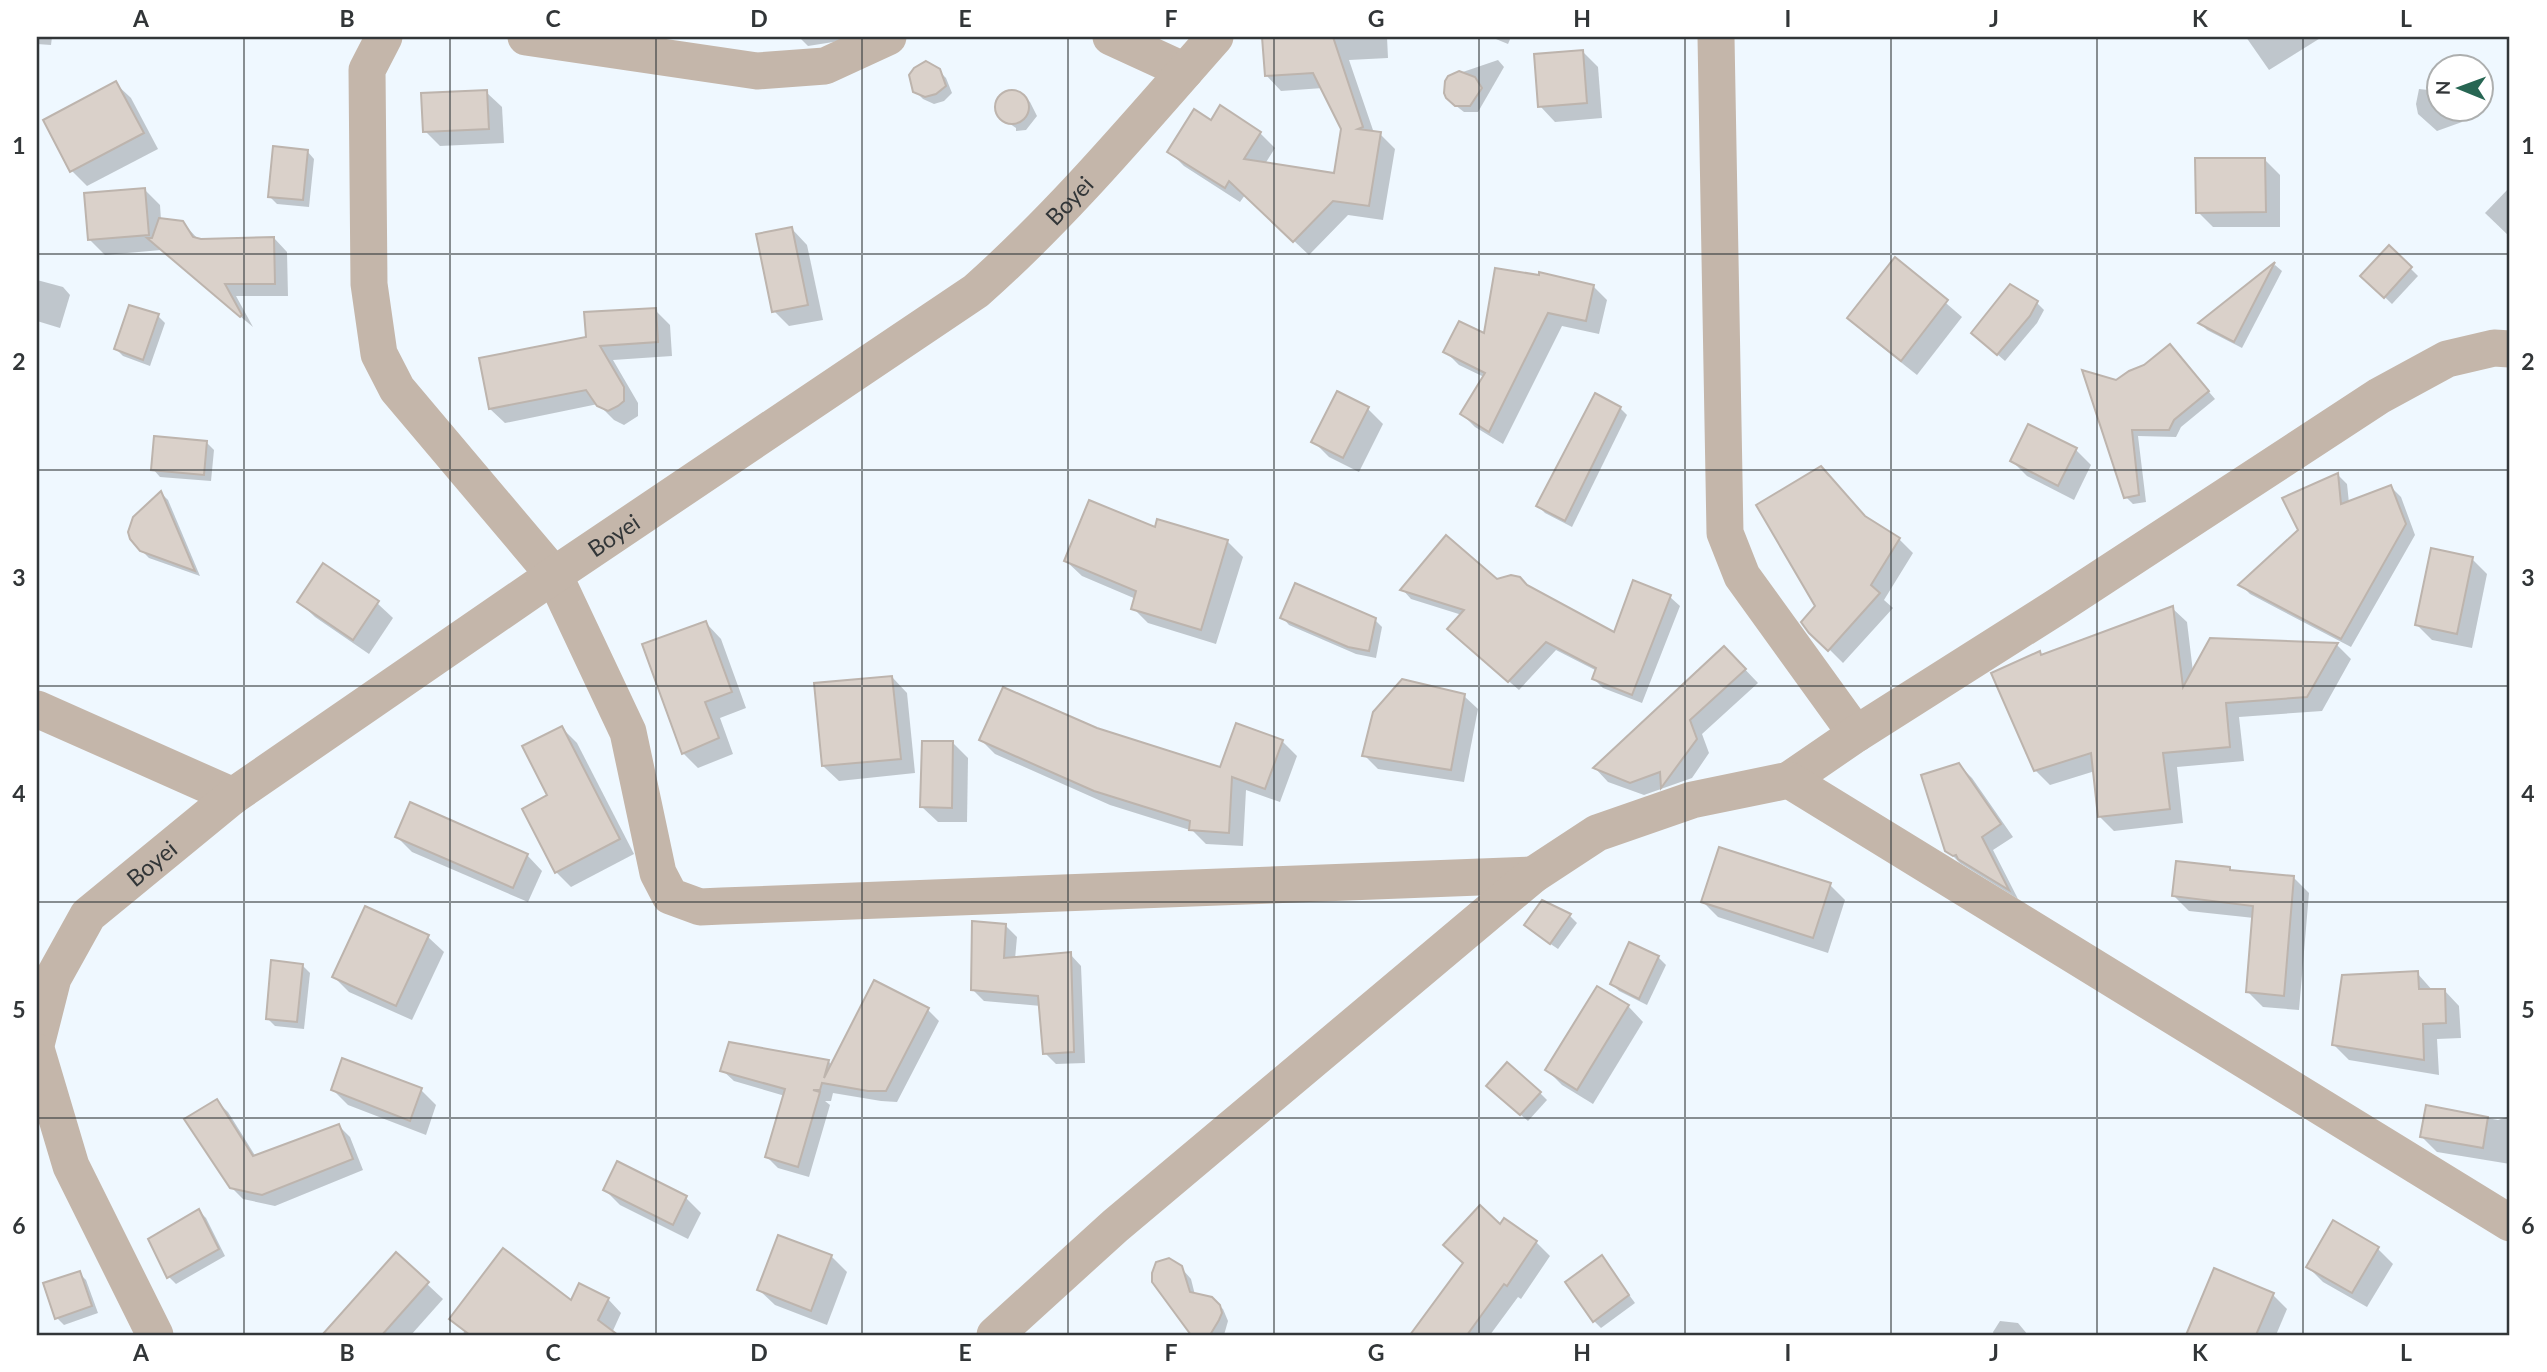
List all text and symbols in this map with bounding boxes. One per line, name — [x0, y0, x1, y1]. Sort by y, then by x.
text: A — [132, 4, 150, 32]
text: B — [339, 4, 355, 32]
text: C — [545, 4, 561, 32]
text: D — [750, 4, 768, 32]
text: E — [958, 4, 972, 32]
text: F — [1164, 4, 1178, 32]
text: G — [1368, 4, 1384, 32]
text: H — [1573, 4, 1591, 32]
text: I — [1785, 4, 1791, 32]
text: J — [1989, 4, 1999, 32]
text: K — [2192, 4, 2208, 32]
text: L — [2400, 4, 2412, 32]
north arrow — [2424, 52, 2494, 122]
text: N — [2431, 80, 2454, 95]
text: 1 — [12, 131, 26, 159]
text: 1 — [2521, 131, 2535, 159]
street label: Boyei — [1039, 170, 1099, 230]
text: 2 — [12, 347, 26, 375]
text: 2 — [2521, 347, 2535, 375]
street label: Boyei — [582, 508, 645, 562]
text: 3 — [12, 563, 26, 591]
text: 3 — [2521, 563, 2535, 591]
text: 4 — [12, 779, 26, 807]
text: 4 — [2521, 779, 2535, 807]
street label: Boyei — [121, 834, 182, 892]
text: 5 — [12, 995, 26, 1023]
text: 5 — [2521, 995, 2535, 1023]
text: 6 — [12, 1211, 26, 1239]
text: 6 — [2521, 1211, 2535, 1239]
text: A — [132, 1338, 150, 1366]
text: B — [339, 1338, 355, 1366]
text: C — [545, 1338, 561, 1366]
text: D — [750, 1338, 768, 1366]
text: E — [958, 1338, 972, 1366]
text: F — [1164, 1338, 1178, 1366]
text: G — [1368, 1338, 1384, 1366]
text: H — [1573, 1338, 1591, 1366]
text: I — [1785, 1338, 1791, 1366]
text: J — [1989, 1338, 1999, 1366]
text: K — [2192, 1338, 2208, 1366]
text: L — [2400, 1338, 2412, 1366]

